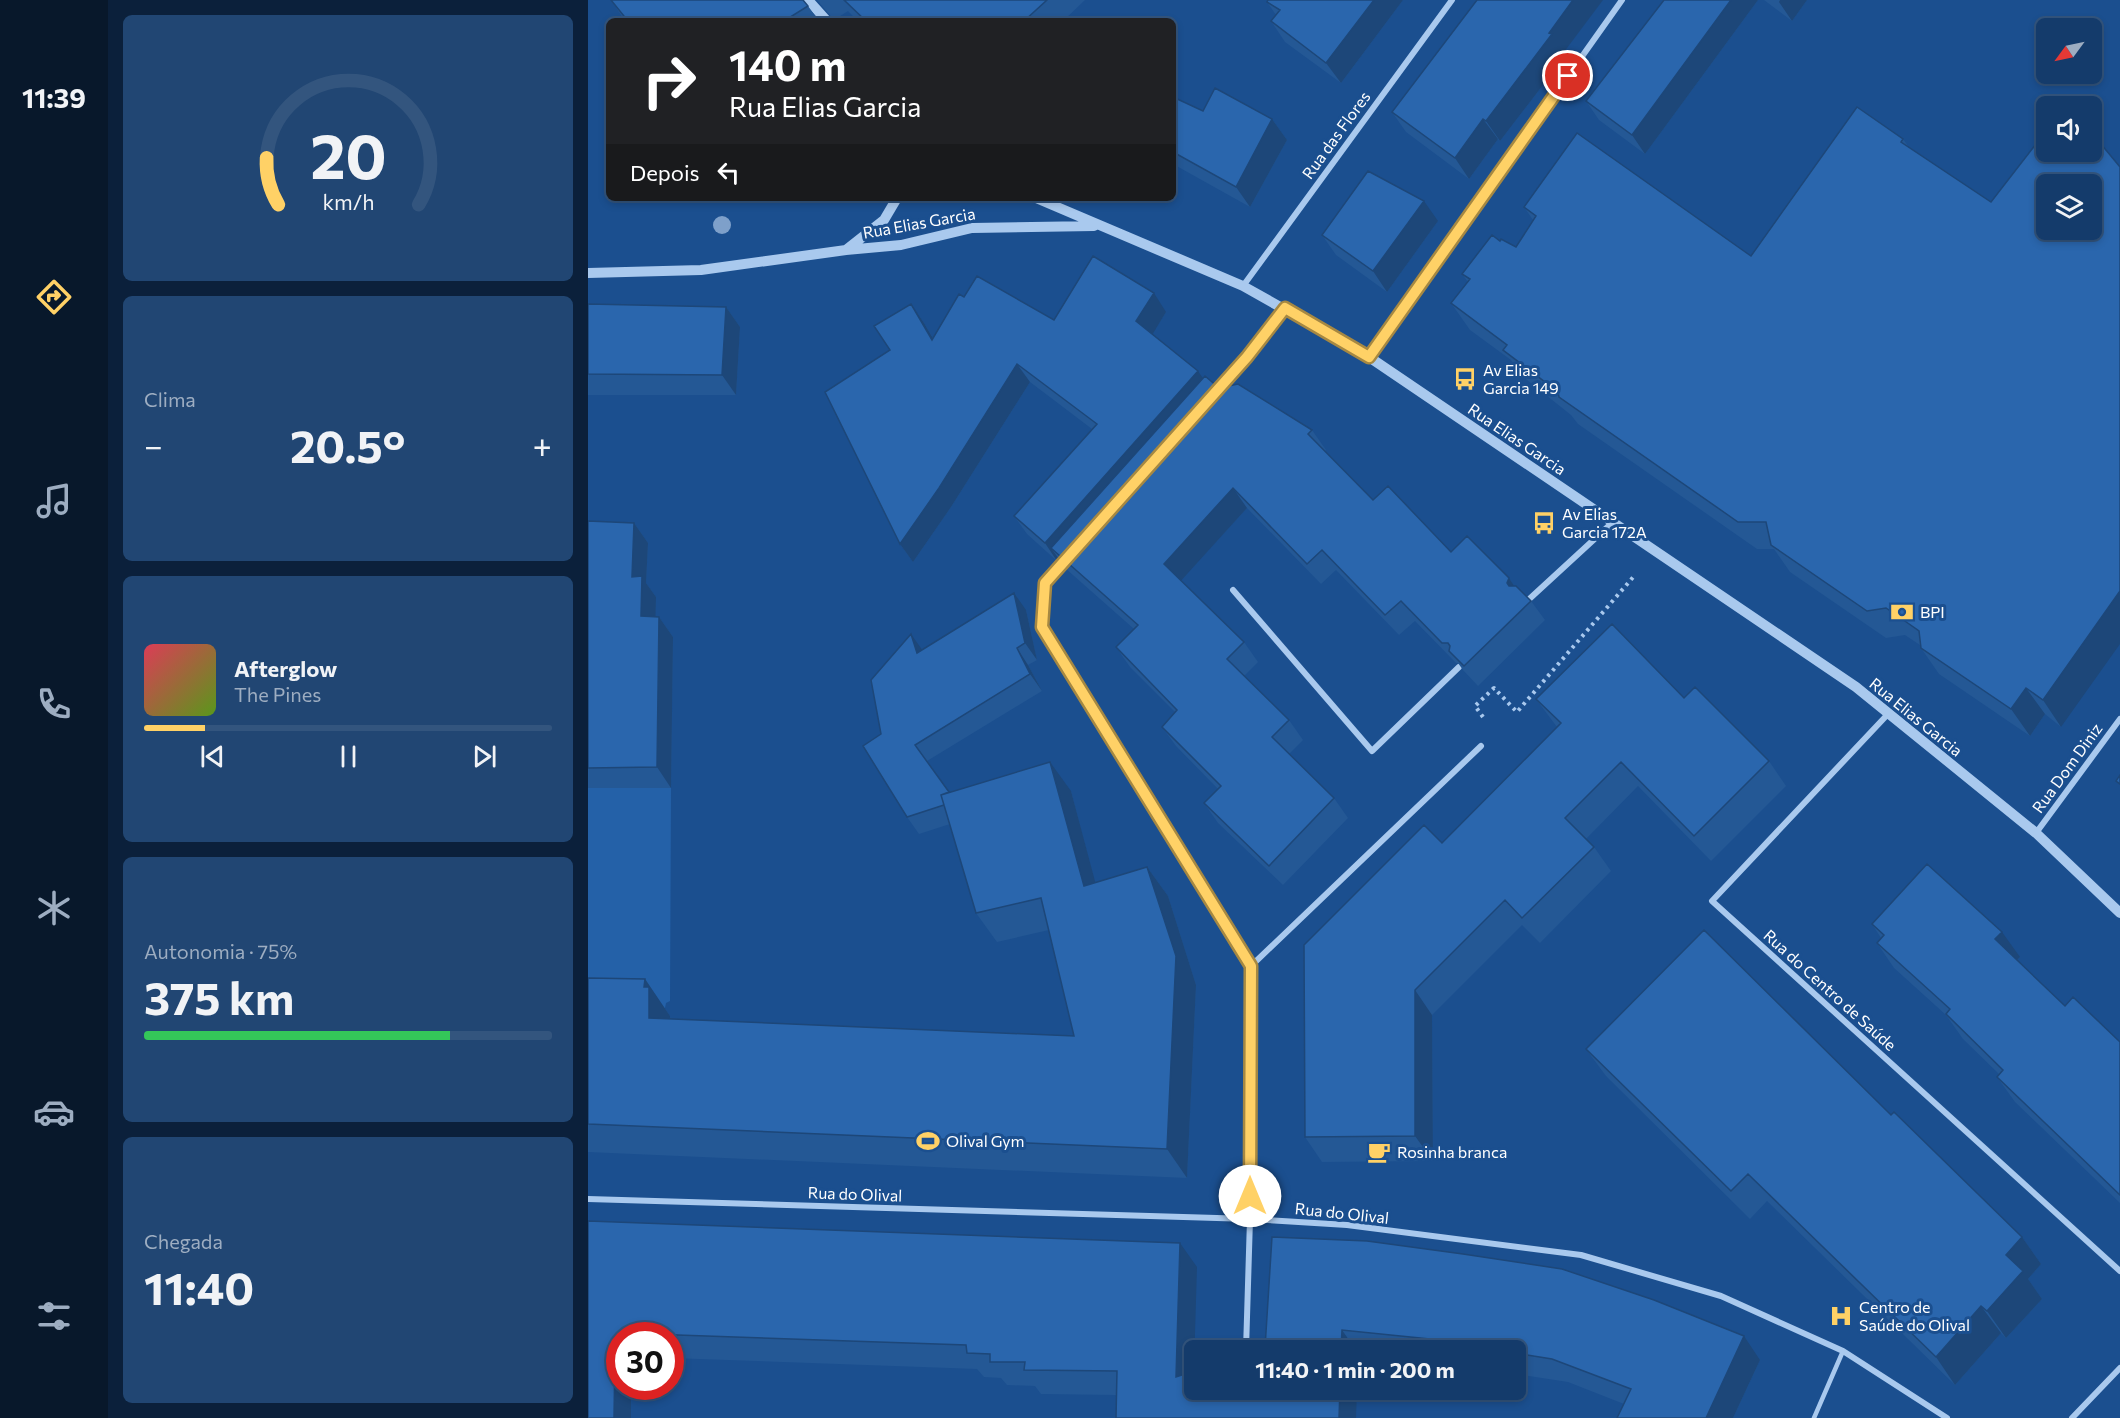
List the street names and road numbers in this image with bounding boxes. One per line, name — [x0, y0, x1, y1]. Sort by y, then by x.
street label: Rua das Flores — [1297, 87, 1374, 182]
street label: Rua Elias Garcia — [861, 203, 977, 242]
street label: Rua Elias Garcia — [1465, 399, 1570, 478]
street label: Rua Elias Garcia — [1866, 673, 1967, 760]
street label: Rua Dom Diniz — [2028, 719, 2106, 816]
street label: Rua do Centro de Saúde — [1760, 925, 1901, 1054]
street label: Rua do Olival — [807, 1182, 903, 1205]
street label: Rua do Olival — [1294, 1198, 1390, 1227]

